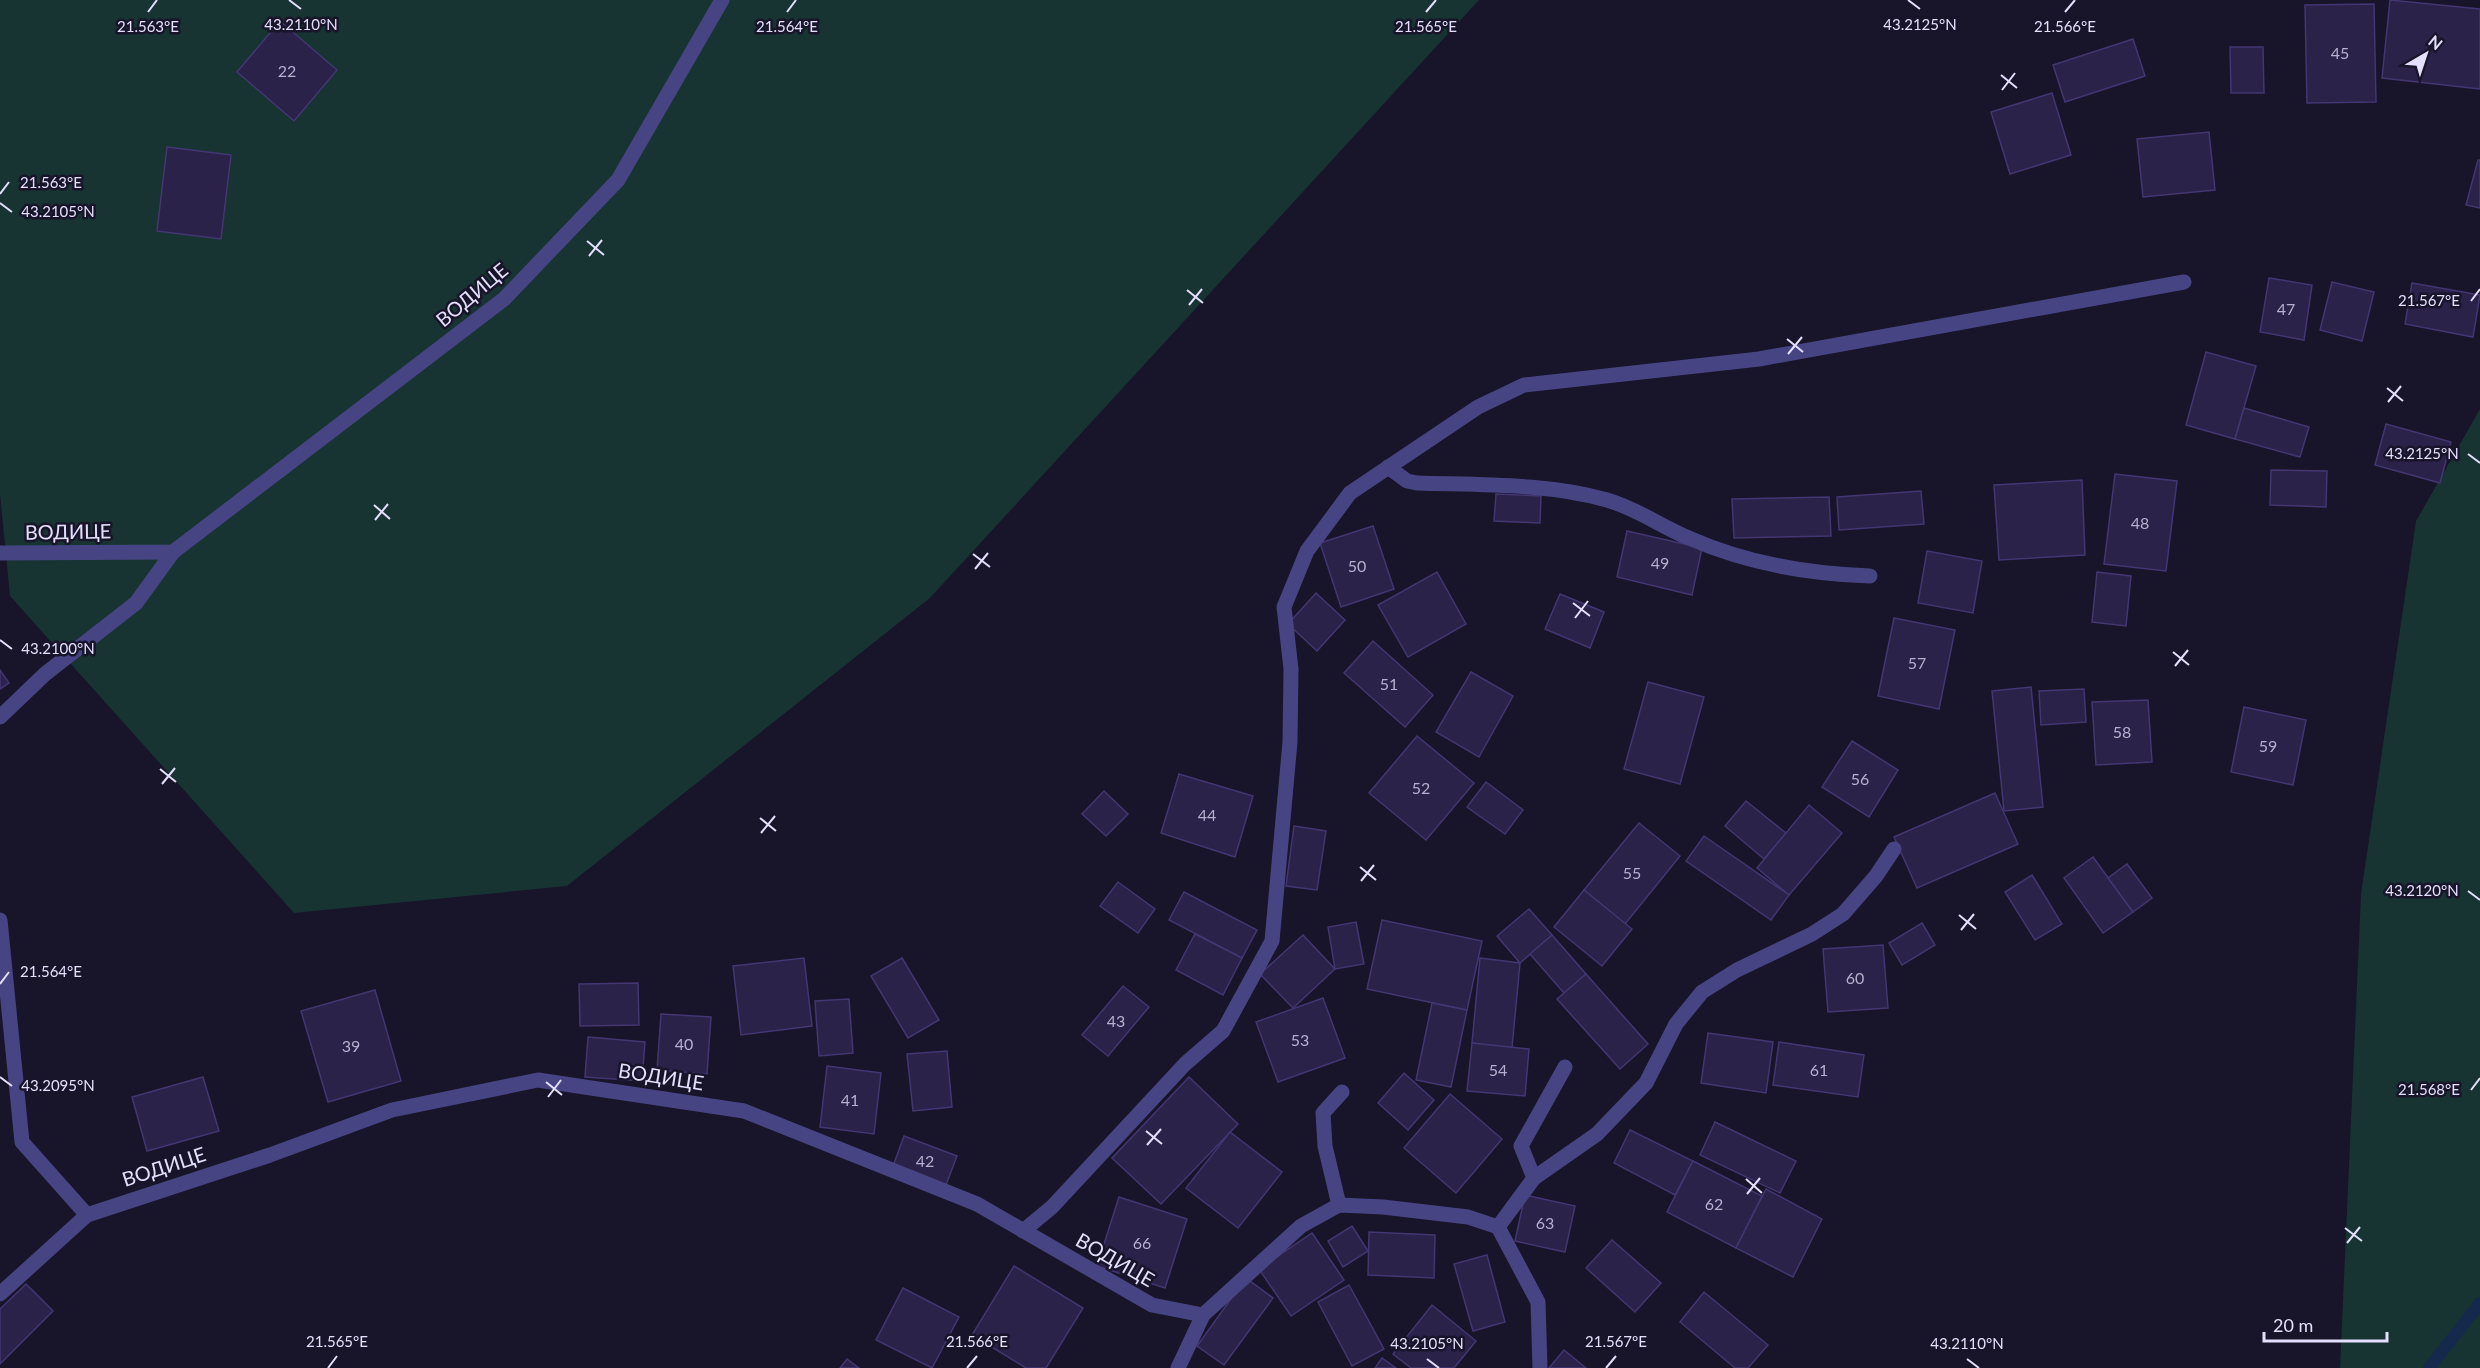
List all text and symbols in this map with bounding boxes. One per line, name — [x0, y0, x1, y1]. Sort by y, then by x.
text: 43.2110°N — [264, 15, 338, 33]
text: 43.2125°N — [1883, 15, 1957, 33]
text: 21.563°E — [117, 17, 179, 35]
text: 21.564°E — [756, 17, 818, 35]
text: 21.565°E — [1395, 17, 1457, 35]
text: 21.566°E — [2034, 17, 2096, 35]
north arrow — [2396, 24, 2456, 84]
text: N — [2425, 31, 2447, 53]
house number: 45 — [2331, 43, 2349, 62]
house number: 22 — [278, 61, 296, 80]
text: 21.563°E — [20, 173, 82, 191]
text: 43.2105°N — [21, 202, 95, 220]
street label: ВОДИЦЕ — [431, 257, 512, 331]
text: 21.567°E — [2398, 291, 2460, 309]
house number: 47 — [2277, 299, 2295, 318]
text: 43.2125°N — [2385, 444, 2459, 462]
house number: 48 — [2131, 513, 2149, 532]
street label: ВОДИЦЕ — [25, 518, 111, 544]
house number: 49 — [1651, 553, 1669, 572]
house number: 50 — [1348, 556, 1366, 575]
text: 43.2100°N — [21, 639, 95, 657]
house number: 57 — [1908, 653, 1926, 672]
house number: 51 — [1380, 674, 1398, 693]
house number: 58 — [2113, 722, 2131, 741]
house number: 59 — [2259, 736, 2277, 755]
house number: 56 — [1851, 769, 1869, 788]
house number: 52 — [1412, 778, 1430, 797]
house number: 44 — [1198, 805, 1216, 824]
house number: 55 — [1623, 863, 1641, 882]
text: 43.2120°N — [2385, 881, 2459, 899]
text: 21.564°E — [20, 962, 82, 980]
house number: 60 — [1846, 968, 1864, 987]
house number: 43 — [1107, 1011, 1125, 1030]
house number: 53 — [1291, 1030, 1309, 1049]
house number: 40 — [675, 1034, 693, 1053]
house number: 39 — [342, 1036, 360, 1055]
street label: ВОДИЦЕ — [617, 1057, 706, 1095]
house number: 54 — [1489, 1060, 1507, 1079]
house number: 61 — [1810, 1060, 1828, 1079]
text: 43.2095°N — [21, 1076, 95, 1094]
text: 21.568°E — [2398, 1080, 2460, 1098]
house number: 41 — [841, 1090, 859, 1109]
street label: ВОДИЦЕ — [119, 1141, 209, 1191]
house number: 42 — [916, 1151, 934, 1170]
house number: 62 — [1705, 1194, 1723, 1213]
house number: 63 — [1536, 1213, 1554, 1232]
street label: ВОДИЦЕ — [1072, 1227, 1159, 1291]
house number: 66 — [1133, 1233, 1151, 1252]
scale bar — [2264, 1305, 2387, 1343]
text: 20 m — [2273, 1314, 2313, 1336]
text: 21.565°E — [306, 1332, 368, 1350]
text: 21.566°E — [946, 1332, 1008, 1350]
text: 21.567°E — [1585, 1332, 1647, 1350]
text: 43.2105°N — [1390, 1334, 1464, 1352]
text: 43.2110°N — [1930, 1334, 2004, 1352]

